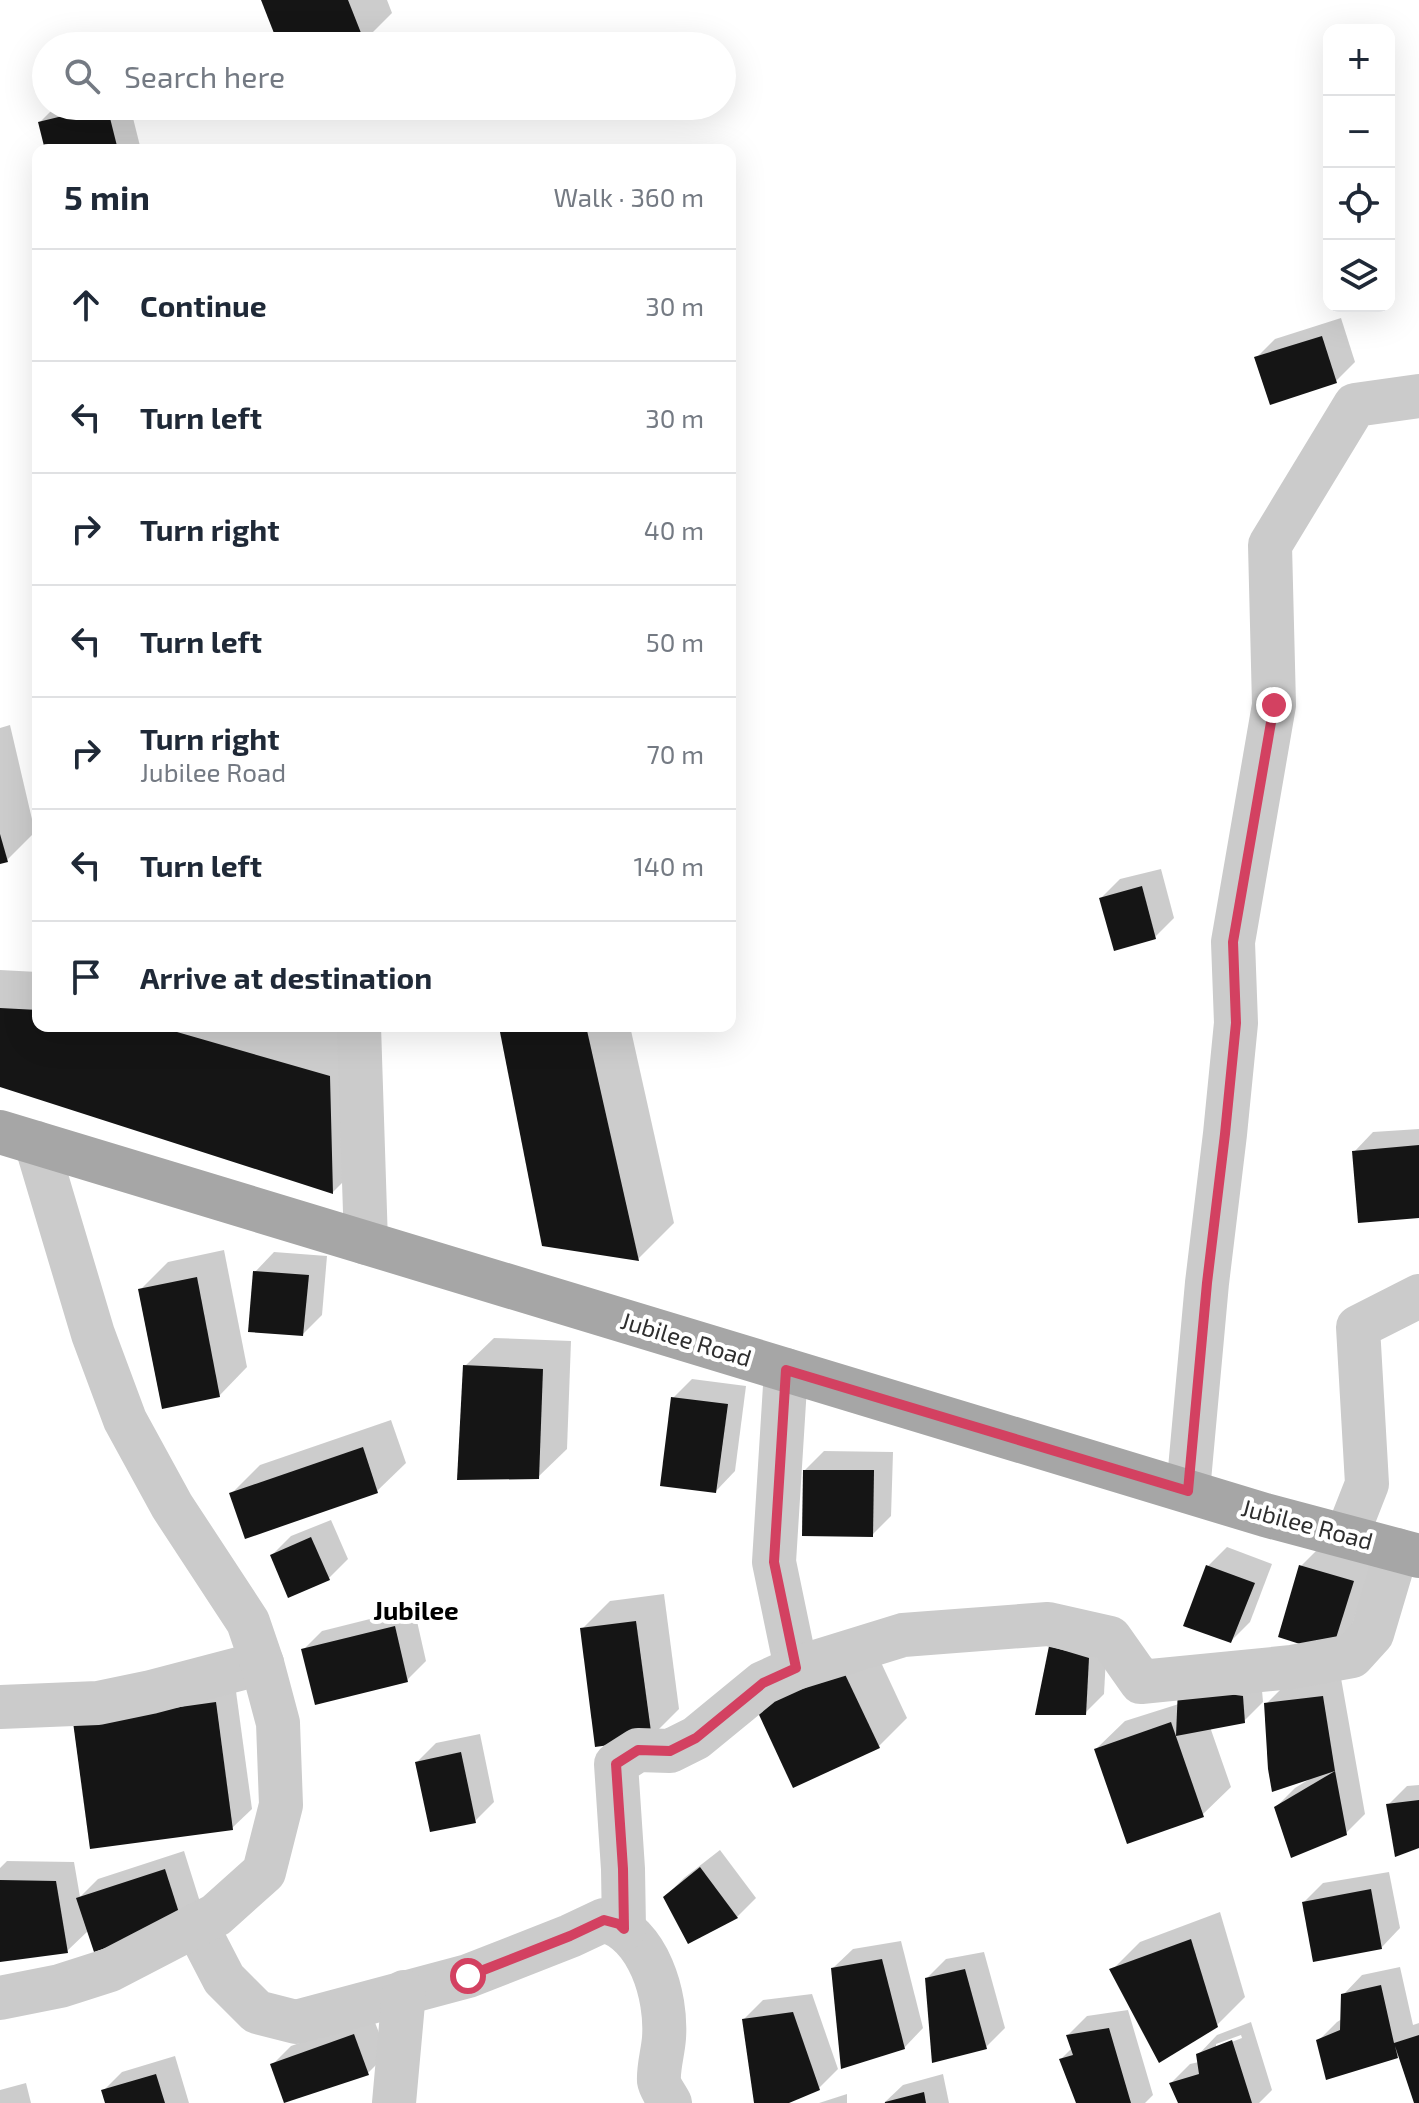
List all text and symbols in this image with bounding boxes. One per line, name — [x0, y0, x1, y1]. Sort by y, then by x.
map controls — [1323, 24, 1395, 312]
button: + — [1323, 24, 1395, 96]
search box — [32, 32, 736, 120]
icon: search — [60, 54, 104, 98]
text: Search here — [124, 58, 285, 94]
button: − — [1323, 96, 1395, 168]
button: locate — [1323, 168, 1395, 240]
text: 5 min — [64, 176, 150, 217]
text: Walk · 360 m — [553, 181, 704, 212]
button: layers — [1323, 240, 1395, 312]
icon: ahead — [64, 283, 108, 327]
text: Continue — [140, 287, 267, 323]
text: 30 m — [645, 290, 704, 321]
icon: left — [64, 395, 108, 439]
text: Turn left — [140, 399, 262, 435]
text: 30 m — [645, 402, 704, 433]
icon: right — [64, 507, 108, 551]
text: Turn right — [140, 511, 280, 547]
text: 40 m — [644, 514, 704, 545]
icon: left — [64, 619, 108, 663]
text: Turn left — [140, 623, 262, 659]
text: 50 m — [646, 626, 704, 657]
route end — [1256, 687, 1292, 723]
text: Turn right — [140, 720, 280, 756]
icon: right — [64, 731, 108, 775]
text: 70 m — [646, 738, 704, 769]
text: Jubilee Road — [140, 756, 286, 787]
icon: left — [64, 843, 108, 887]
text: Turn left — [140, 847, 262, 883]
text: 140 m — [633, 850, 704, 881]
icon: arrive — [64, 955, 108, 999]
text: Arrive at destination — [140, 959, 432, 995]
street label: Jubilee Road — [618, 1305, 755, 1372]
street label: Jubilee Road — [1238, 1492, 1376, 1555]
district label: Jubilee — [373, 1594, 459, 1625]
route start — [450, 1958, 486, 1994]

